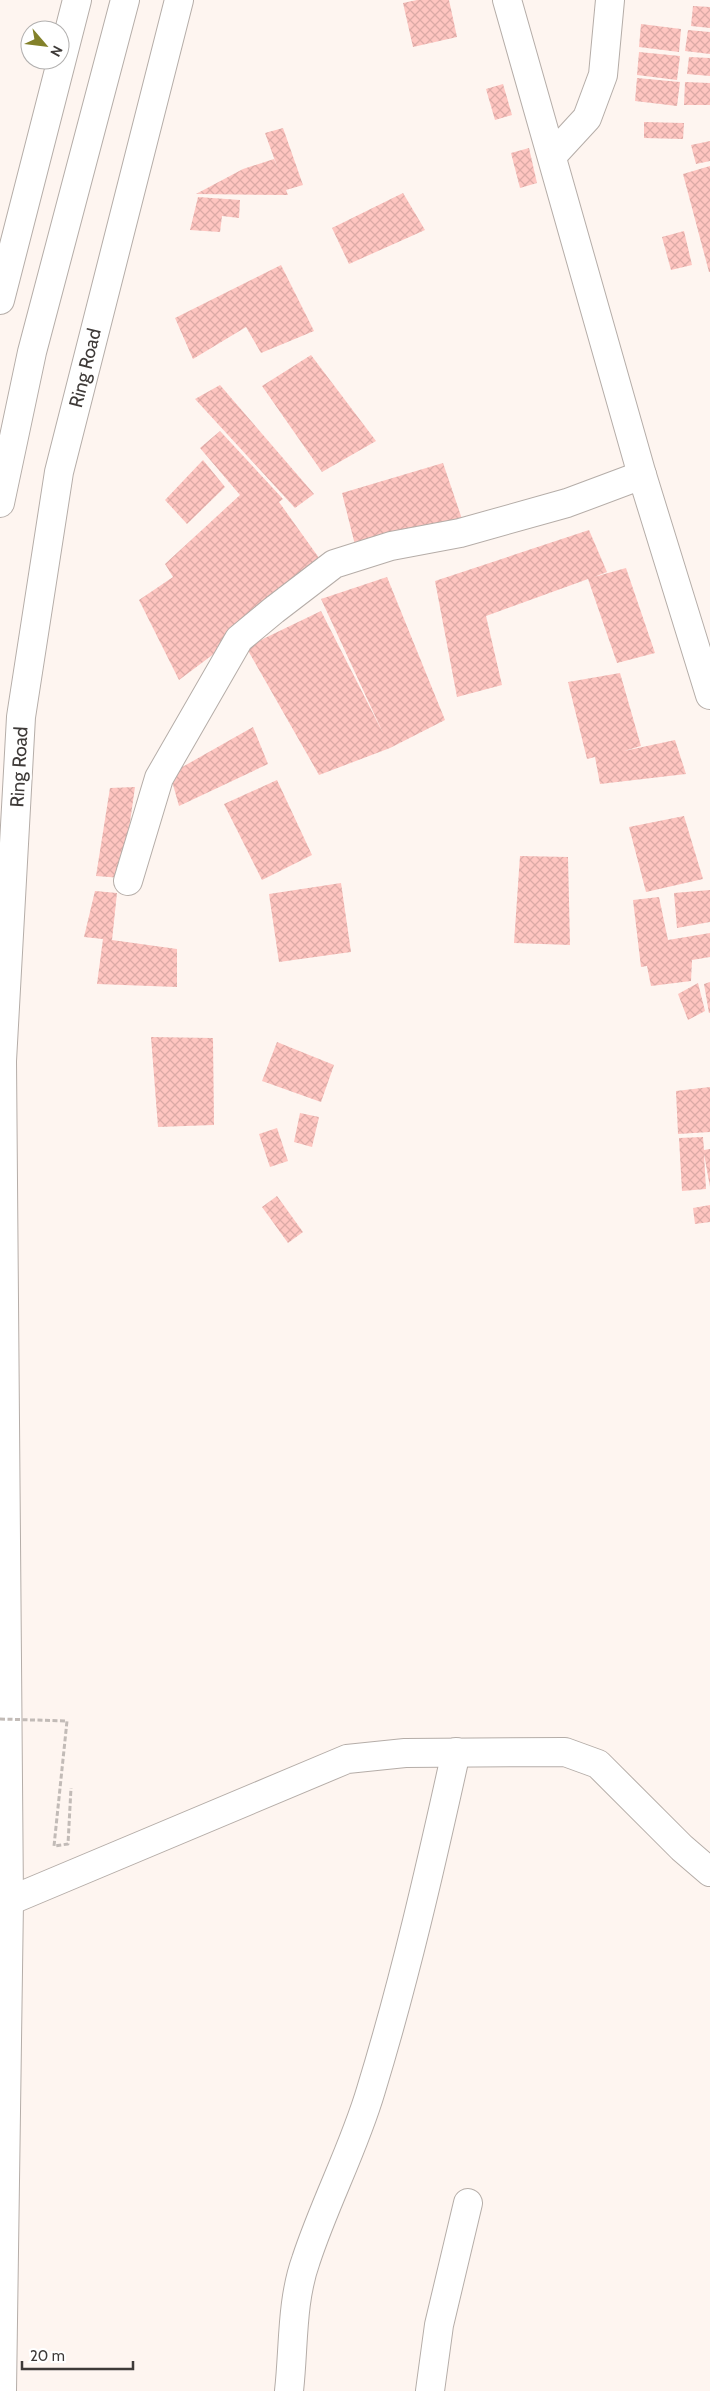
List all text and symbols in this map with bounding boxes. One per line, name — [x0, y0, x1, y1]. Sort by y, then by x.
north arrow — [20, 20, 70, 70]
text: N — [46, 43, 67, 60]
street label: Ring Road — [64, 326, 106, 410]
street label: Ring Road — [5, 726, 33, 808]
scale bar — [22, 2338, 134, 2370]
text: 20 m — [30, 2347, 65, 2365]

